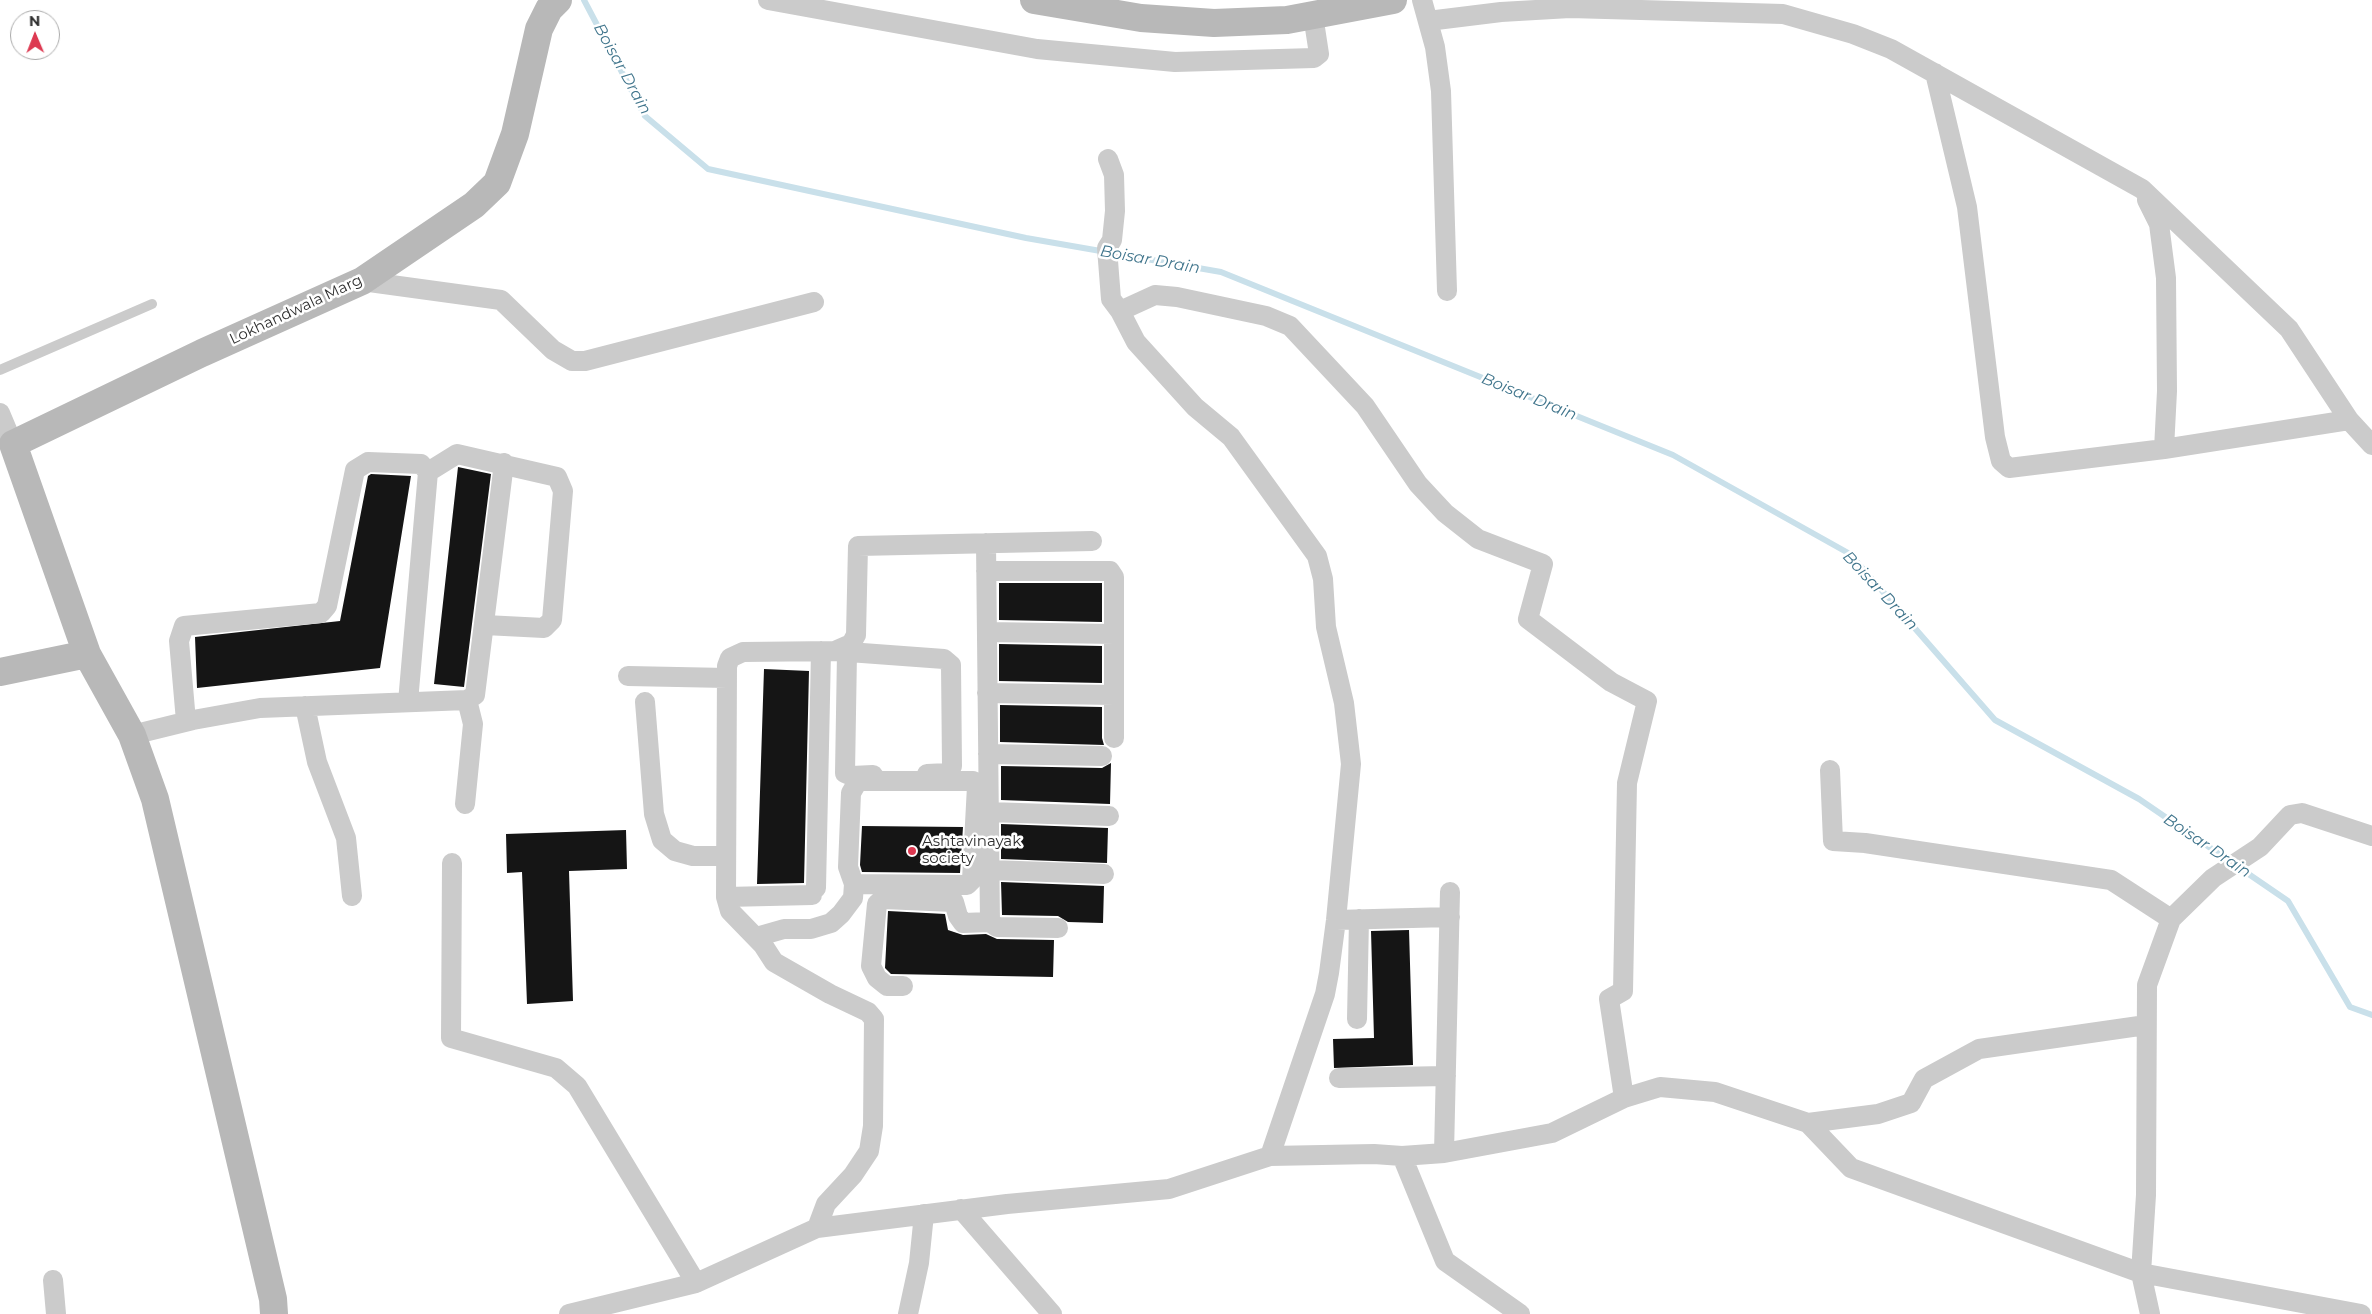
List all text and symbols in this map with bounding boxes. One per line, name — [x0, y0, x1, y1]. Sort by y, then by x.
north arrow — [10, 10, 60, 60]
text: N — [29, 12, 41, 30]
water label: Boisar Drain — [589, 20, 655, 118]
water label: Boisar Drain — [1099, 242, 1201, 278]
street label: Lokhandwala Marg — [227, 271, 365, 349]
water label: Boisar Drain — [1479, 369, 1579, 425]
water label: Boisar Drain — [1839, 547, 1921, 635]
water label: Boisar Drain — [2160, 810, 2254, 882]
place label: Ashtavinayak society — [922, 833, 1021, 868]
marker: Ashtavinayak society — [906, 845, 918, 857]

